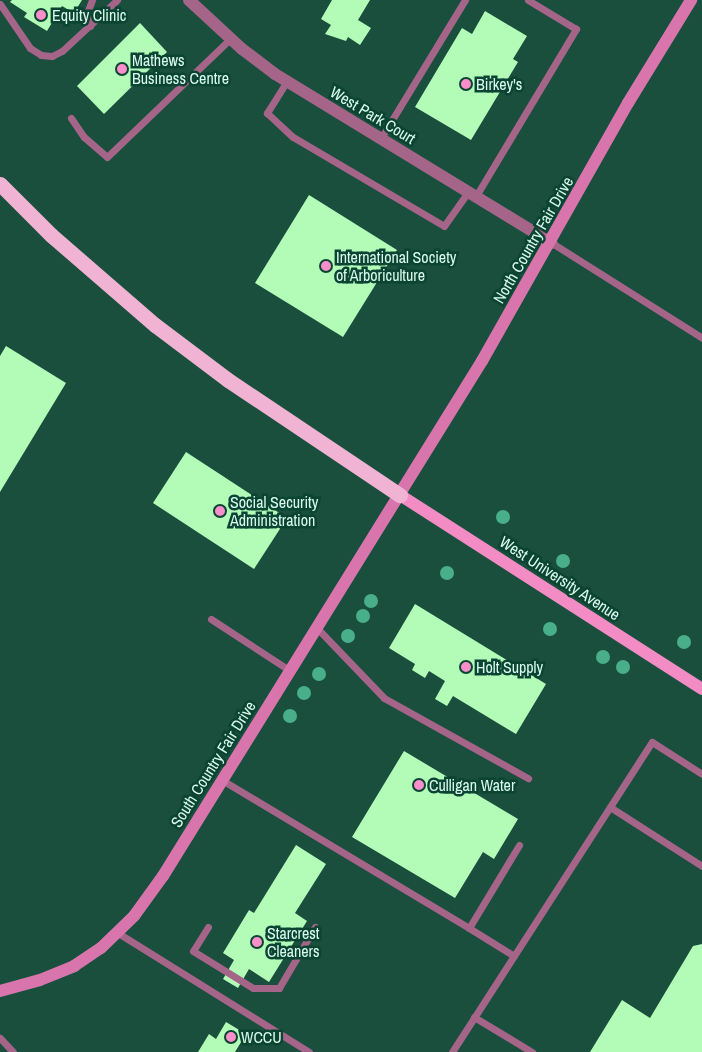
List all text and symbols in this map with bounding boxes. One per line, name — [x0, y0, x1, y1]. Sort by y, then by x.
place label: Equity Clinic — [52, 5, 126, 25]
marker: Equity Clinic — [34, 8, 48, 22]
place label: Mathews Business Centre — [132, 50, 229, 88]
marker: Mathews Business Centre — [116, 63, 128, 75]
place label: Birkey's — [476, 74, 522, 94]
marker: Birkey's — [460, 78, 472, 90]
street label: West Park Court — [327, 82, 419, 148]
street label: North Country Fair Drive — [489, 173, 577, 307]
place label: International Society of Arboriculture — [336, 247, 456, 285]
marker: International Society of Arboriculture — [320, 260, 332, 272]
place label: Social Security Administration — [230, 492, 318, 530]
marker: Social Security Administration — [214, 505, 226, 517]
street label: West University Avenue — [496, 532, 624, 624]
place label: Holt Supply — [476, 657, 543, 677]
marker: Holt Supply — [460, 661, 472, 673]
street label: South Country Fair Drive — [166, 697, 260, 831]
place label: Culligan Water — [429, 775, 515, 795]
marker: Culligan Water — [413, 779, 425, 791]
place label: Starcrest Cleaners — [267, 923, 319, 961]
marker: Starcrest Cleaners — [251, 936, 263, 948]
place label: WCCU — [241, 1027, 282, 1047]
marker: WCCU — [225, 1031, 237, 1043]

